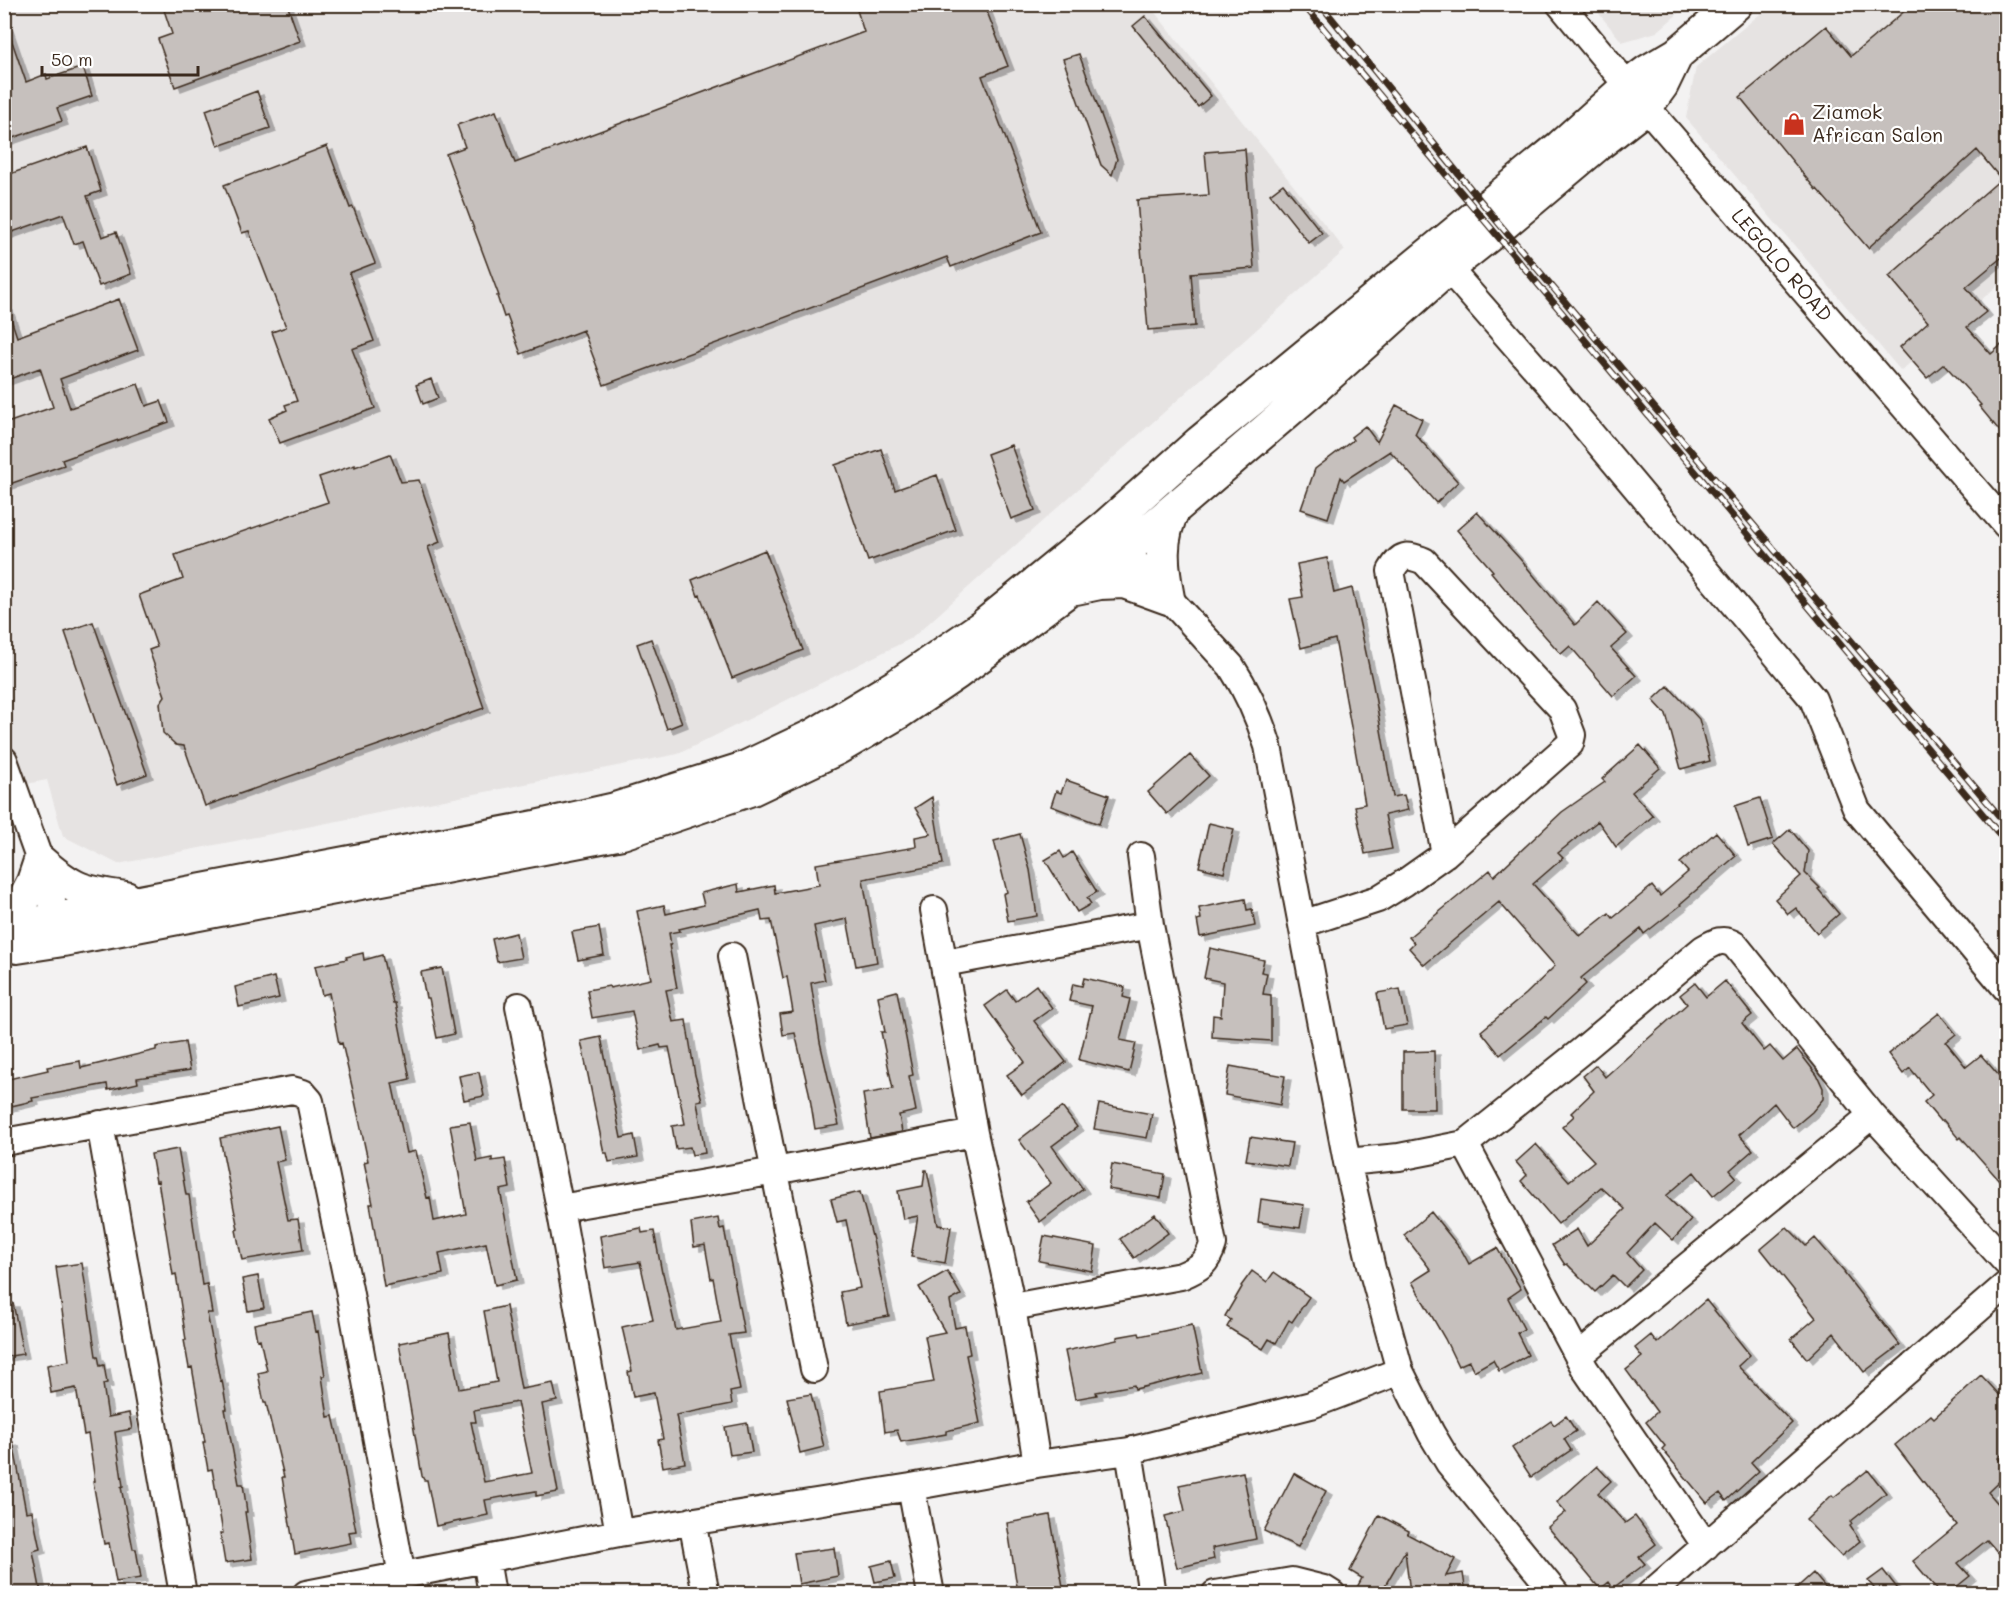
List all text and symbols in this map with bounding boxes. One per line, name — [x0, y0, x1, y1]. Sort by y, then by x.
scale bar — [42, 39, 198, 77]
text: 50 m — [51, 47, 93, 71]
place label: Ziamok African Salon — [1812, 98, 1943, 147]
shop icon: Ziamok African Salon — [1781, 111, 1807, 137]
street label: LEGOLO ROAD — [1726, 202, 1839, 326]

